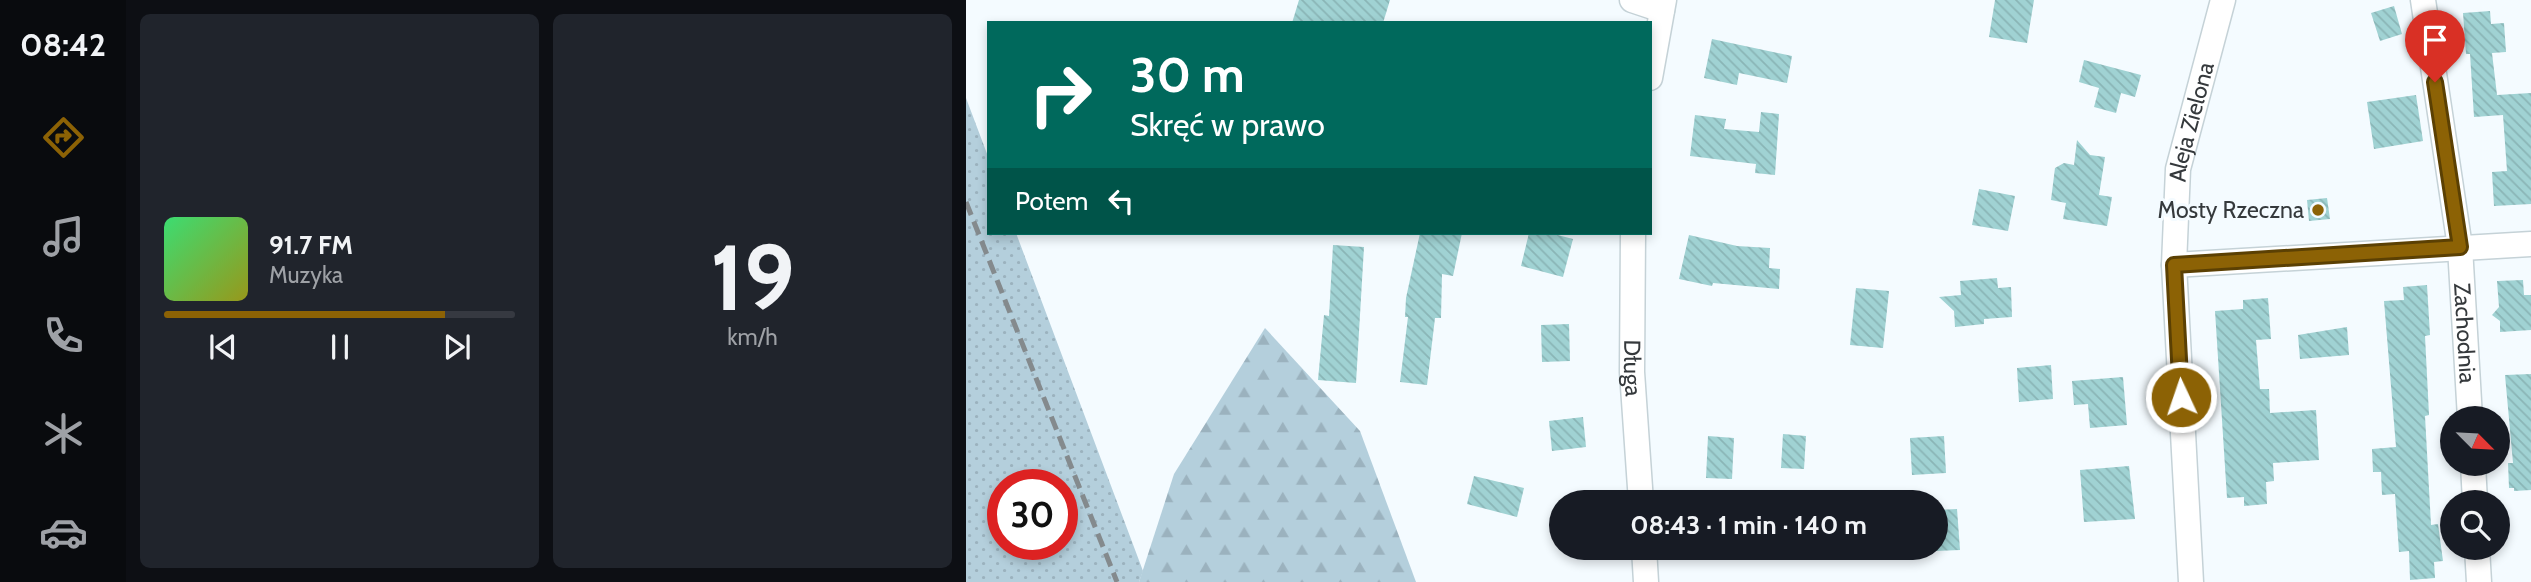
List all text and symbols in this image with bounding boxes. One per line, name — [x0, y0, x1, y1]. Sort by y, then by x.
pin — [2405, 10, 2465, 82]
icon: arrive — [2416, 21, 2454, 59]
text: 08:42 — [20, 25, 106, 64]
text: 30 m — [1130, 45, 1245, 104]
icon: right — [1015, 49, 1106, 140]
street label: Aleja Zielona — [2163, 59, 2220, 183]
text: Skręć w prawo — [1130, 105, 1325, 144]
icon: directions — [39, 113, 88, 162]
icon: left — [1102, 182, 1140, 220]
text: Potem — [1015, 185, 1088, 217]
place label: Mosty Rzeczna — [2157, 196, 2304, 224]
marker: Mosty Rzeczna — [2310, 202, 2326, 218]
icon: music — [39, 212, 88, 261]
text: 19 — [710, 222, 795, 333]
text: 91.7 FM — [269, 229, 353, 261]
text: Muzyka — [269, 261, 343, 289]
street label: Zachodnia — [2448, 282, 2482, 384]
icon: phone — [39, 311, 88, 360]
text: km/h — [727, 323, 778, 351]
icon: previous — [204, 328, 242, 366]
icon: pause — [321, 328, 359, 366]
icon: next — [438, 328, 476, 366]
street label: Długa — [1618, 340, 1648, 397]
position arrow — [2144, 360, 2218, 434]
north arrow — [2440, 406, 2510, 476]
map controls — [2440, 406, 2510, 560]
icon: climate — [39, 409, 88, 458]
speed limit sign: 30 — [987, 469, 1078, 560]
button: search — [2440, 490, 2510, 560]
icon: car — [39, 508, 88, 557]
text: 08:43 · 1 min · 140 m — [1630, 509, 1867, 541]

